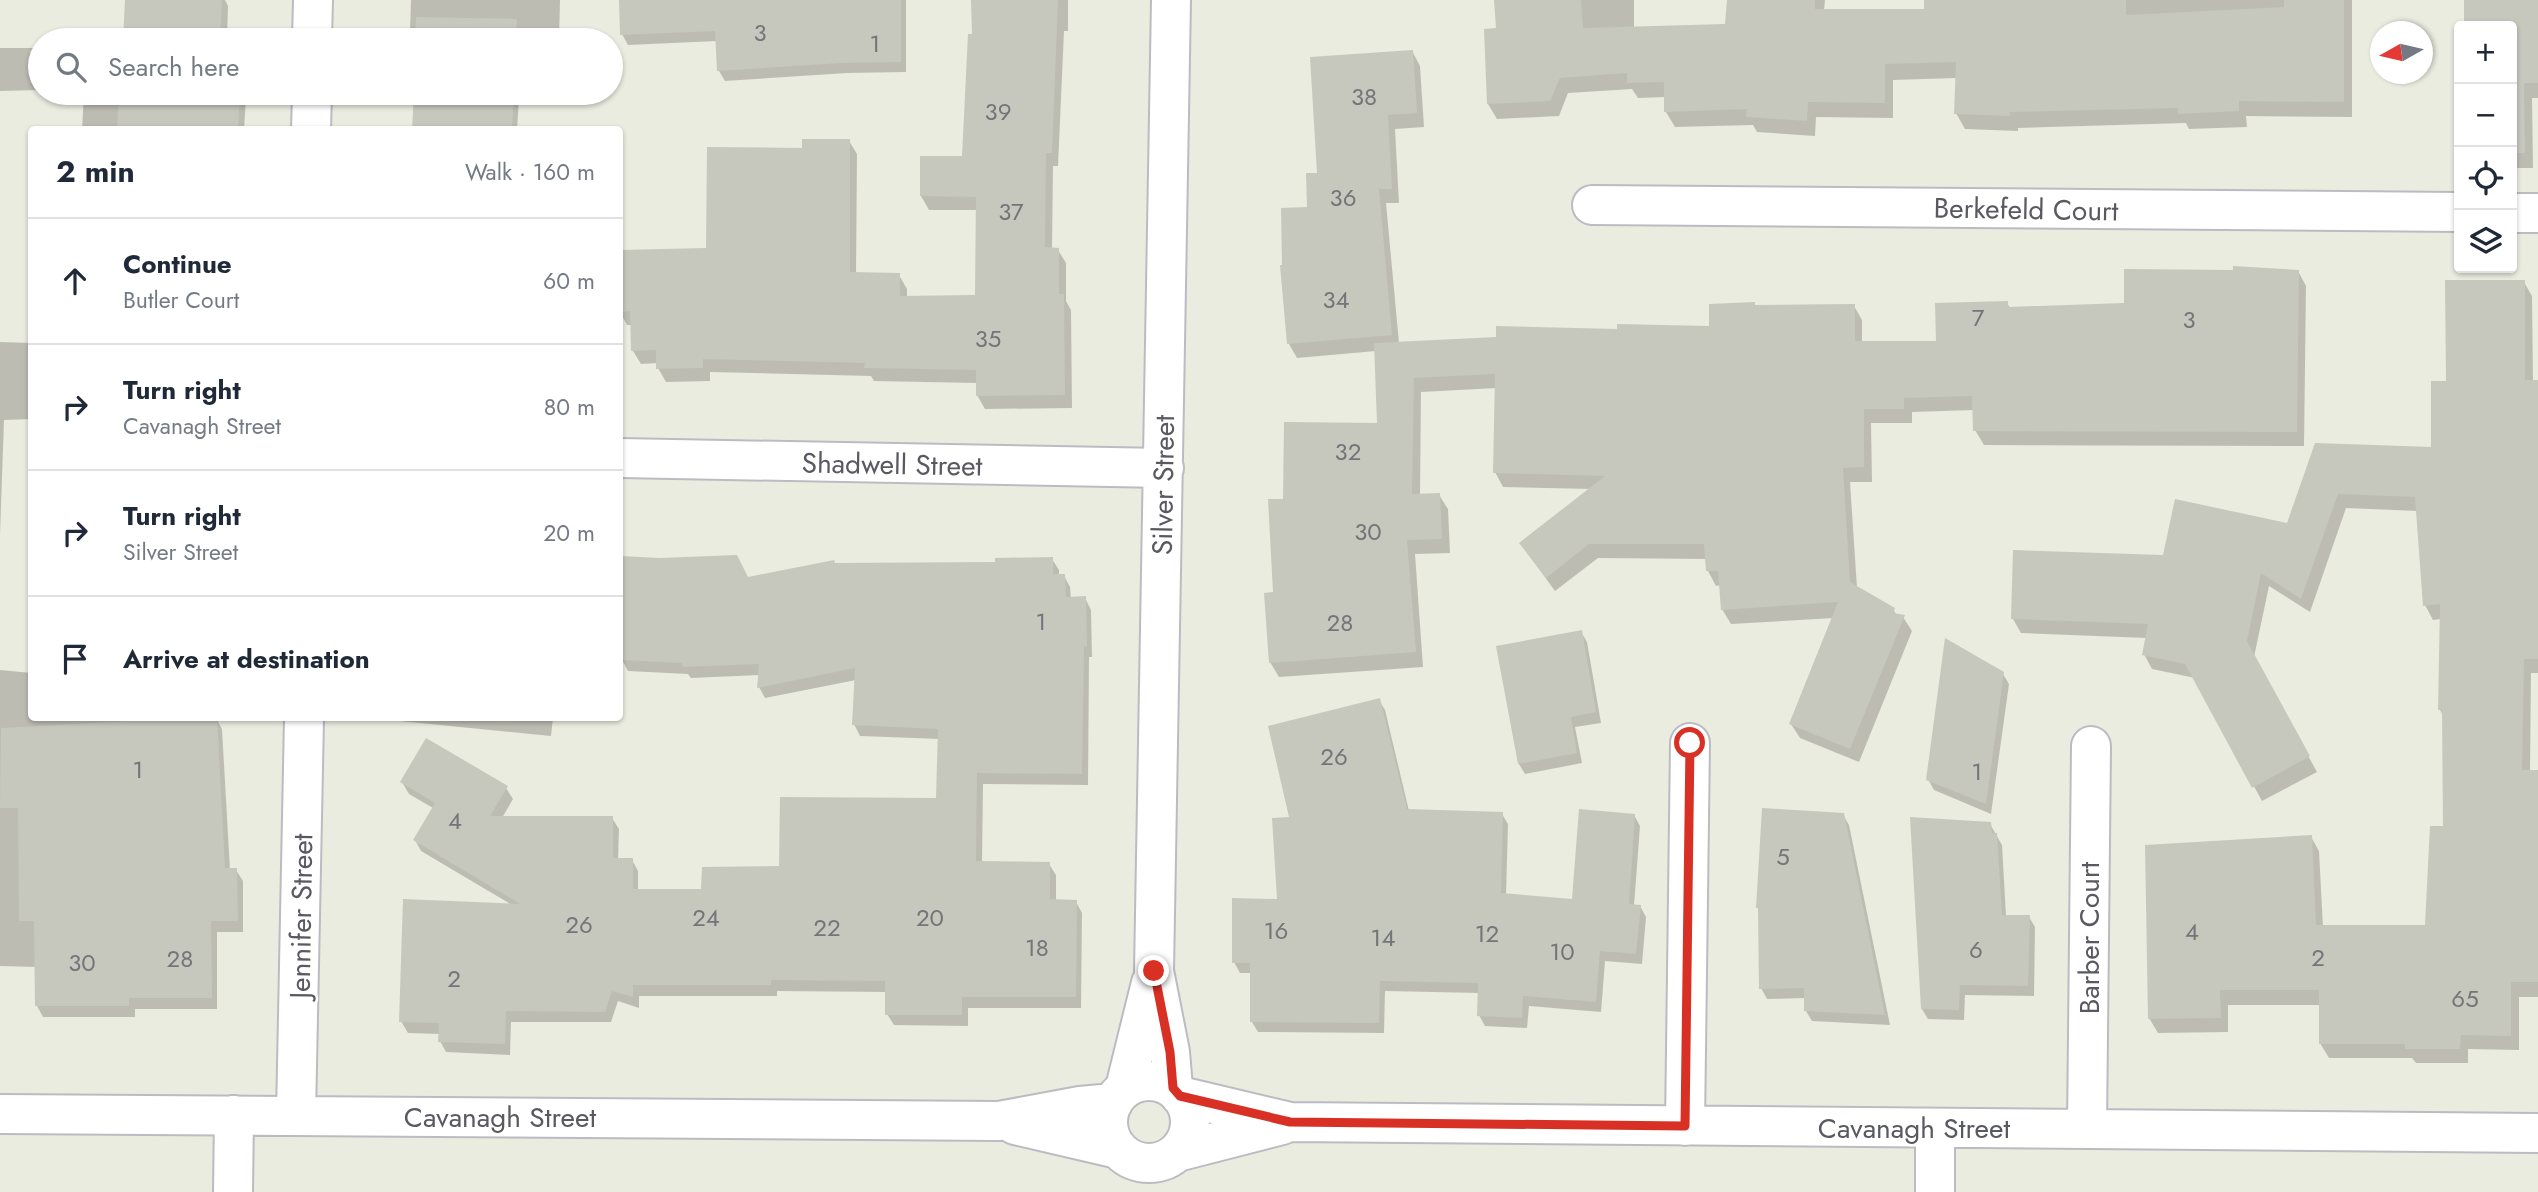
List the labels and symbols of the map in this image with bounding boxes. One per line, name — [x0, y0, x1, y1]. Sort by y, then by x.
house number: 3 — [753, 15, 767, 50]
north arrow — [2370, 21, 2433, 84]
house number: 1 — [870, 26, 880, 61]
house number: 38 — [1351, 79, 1377, 114]
house number: 39 — [985, 94, 1011, 129]
house number: 36 — [1330, 180, 1356, 215]
street label: Berkefeld Court — [1933, 187, 2119, 232]
house number: 37 — [998, 194, 1024, 229]
house number: 34 — [1322, 282, 1350, 317]
house number: 7 — [1972, 300, 1985, 335]
house number: 3 — [2182, 302, 2196, 337]
house number: 35 — [975, 321, 1001, 356]
street label: Silver Street — [1142, 414, 1185, 555]
house number: 32 — [1335, 434, 1361, 469]
street label: Shadwell Street — [801, 442, 983, 487]
house number: 30 — [1354, 514, 1382, 549]
house number: 1 — [1036, 604, 1046, 639]
house number: 28 — [1327, 605, 1353, 640]
route start — [1674, 727, 1705, 758]
house number: 26 — [1320, 739, 1348, 774]
house number: 1 — [133, 752, 143, 787]
house number: 1 — [1972, 754, 1982, 789]
house number: 4 — [448, 803, 462, 838]
street label: Jennifer Street — [279, 833, 323, 1003]
house number: 5 — [1776, 839, 1790, 874]
street label: Barber Court — [2069, 861, 2110, 1014]
house number: 24 — [692, 900, 720, 935]
house number: 20 — [916, 900, 944, 935]
house number: 26 — [565, 907, 593, 942]
house number: 22 — [813, 910, 841, 945]
house number: 16 — [1264, 913, 1288, 948]
house number: 4 — [2185, 914, 2199, 949]
house number: 12 — [1475, 916, 1499, 951]
house number: 14 — [1371, 920, 1395, 955]
house number: 18 — [1025, 930, 1049, 965]
house number: 6 — [1969, 932, 1983, 967]
house number: 10 — [1549, 934, 1575, 969]
house number: 2 — [2311, 940, 2325, 975]
house number: 28 — [167, 941, 193, 976]
house number: 30 — [68, 945, 96, 980]
route end — [1138, 955, 1169, 986]
house number: 2 — [447, 961, 461, 996]
house number: 65 — [2451, 981, 2479, 1016]
street label: Cavanagh Street — [404, 1097, 596, 1138]
street label: Cavanagh Street — [1818, 1108, 2010, 1149]

